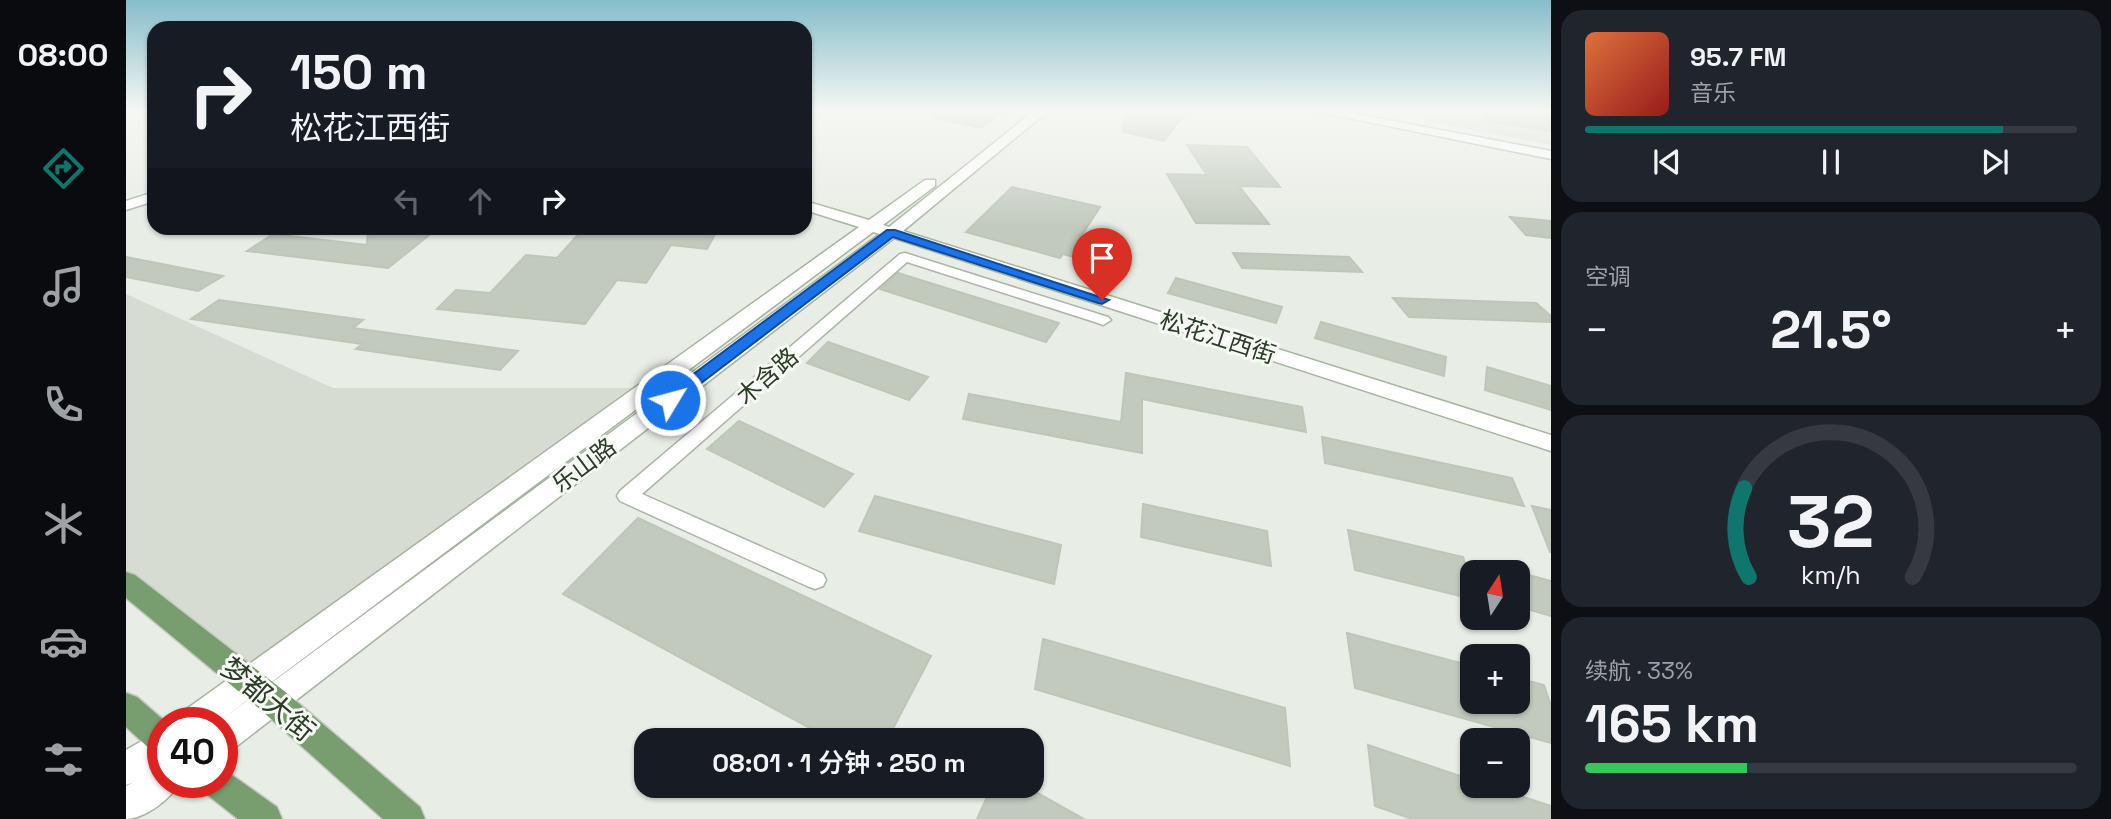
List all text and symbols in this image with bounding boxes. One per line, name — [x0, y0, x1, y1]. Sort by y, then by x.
text: 08:00 — [18, 35, 108, 75]
text: 95.7 FM — [1690, 40, 1786, 74]
text: 150 m — [290, 41, 428, 103]
icon: right — [175, 49, 266, 140]
text: 音乐 — [1690, 78, 1736, 108]
text: 松花江西街 — [290, 108, 450, 148]
icon: previous — [1648, 143, 1686, 181]
icon: pause — [1812, 143, 1850, 181]
icon: next — [1976, 143, 2014, 181]
icon: directions — [39, 144, 88, 193]
icon: left — [388, 182, 426, 220]
icon: ahead — [461, 182, 499, 220]
icon: right — [534, 182, 572, 220]
pin — [1072, 228, 1132, 300]
icon: arrive — [1083, 239, 1121, 277]
icon: music — [39, 262, 88, 311]
text: 空调 — [1585, 262, 1631, 292]
text: 21.5° — [1770, 297, 1892, 363]
street label: 松花江西街 — [1156, 304, 1280, 370]
text: − — [1585, 306, 1609, 354]
text: + — [2053, 306, 2077, 354]
street label: 木含路 — [730, 341, 804, 411]
position arrow — [633, 363, 707, 437]
icon: phone — [39, 380, 88, 429]
street label: 乐山路 — [546, 431, 622, 499]
text: 32 — [1787, 475, 1875, 568]
icon: climate — [39, 499, 88, 548]
text: km/h — [1801, 558, 1861, 590]
north arrow — [1460, 560, 1530, 630]
map controls — [1460, 560, 1530, 798]
icon: car — [39, 617, 88, 666]
button: + — [1460, 644, 1530, 714]
street label: 梦都大街 — [214, 649, 322, 749]
text: 续航 · 33% — [1585, 656, 1693, 686]
text: 165 km — [1585, 691, 1759, 757]
speed limit sign: 40 — [147, 707, 238, 798]
button: − — [1460, 728, 1530, 798]
icon: filters — [39, 735, 88, 784]
text: 08:01 · 1 分钟 · 250 m — [712, 746, 966, 780]

